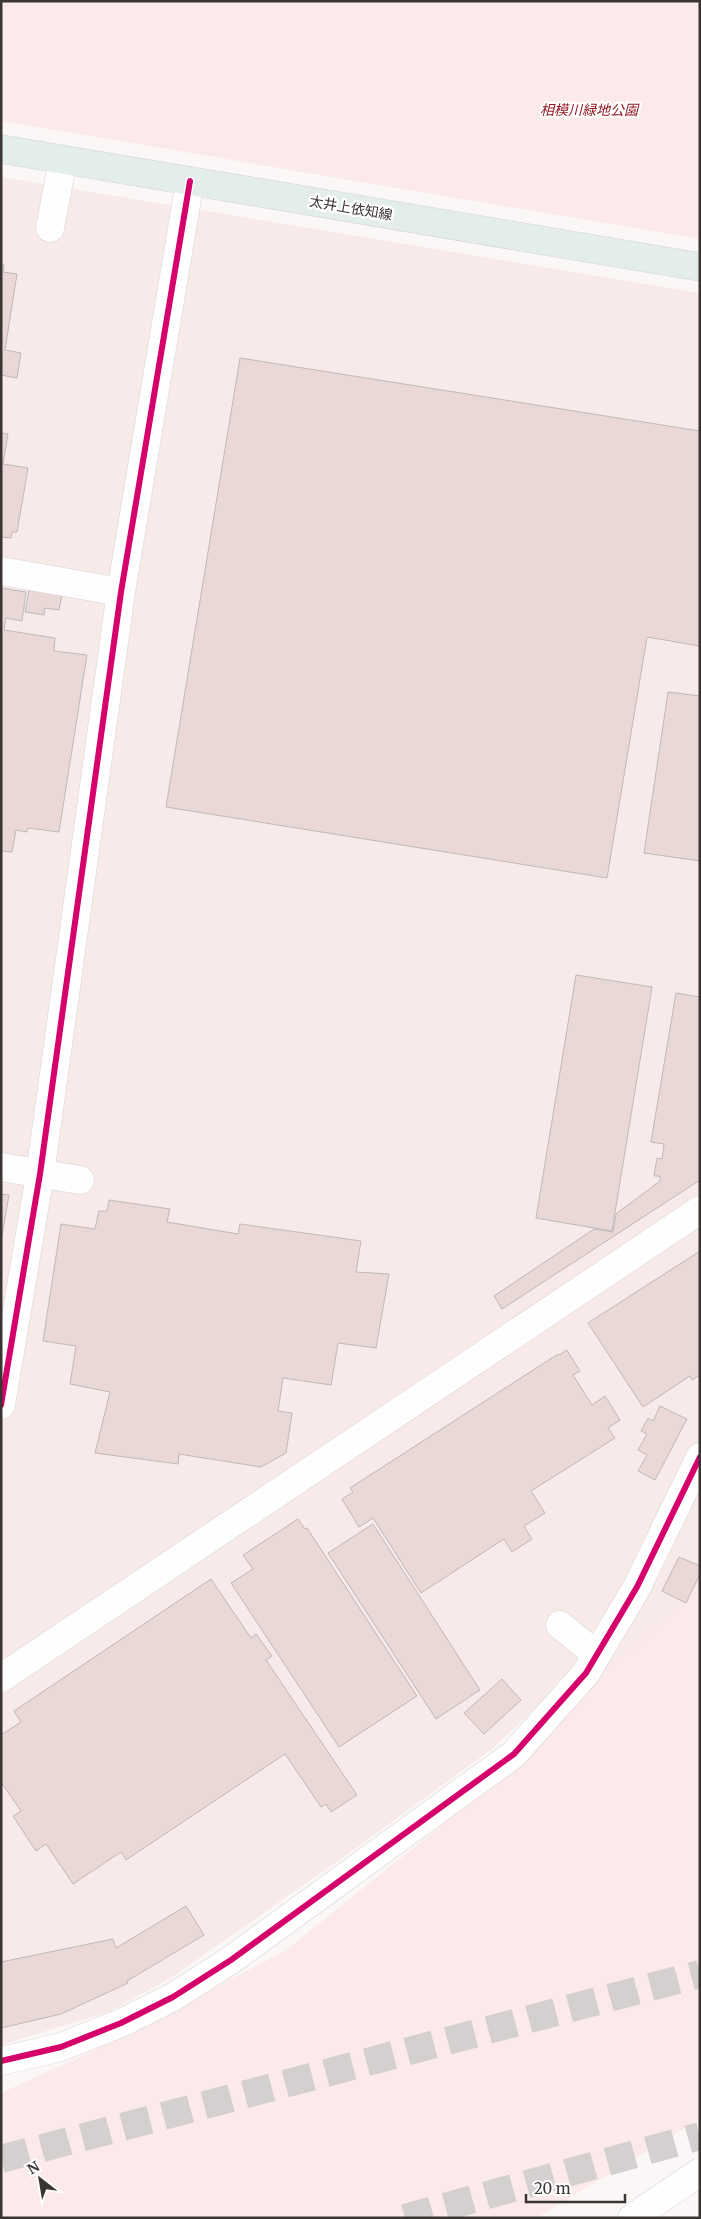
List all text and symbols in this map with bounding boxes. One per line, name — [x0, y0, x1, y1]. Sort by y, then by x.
park label: 相模川緑地公園 — [540, 101, 640, 119]
street label: 太井上依知線 — [308, 192, 394, 224]
north arrow — [15, 2154, 65, 2204]
text: N — [24, 2157, 43, 2178]
scale bar — [526, 2172, 625, 2204]
text: 20 m — [534, 2179, 571, 2198]

